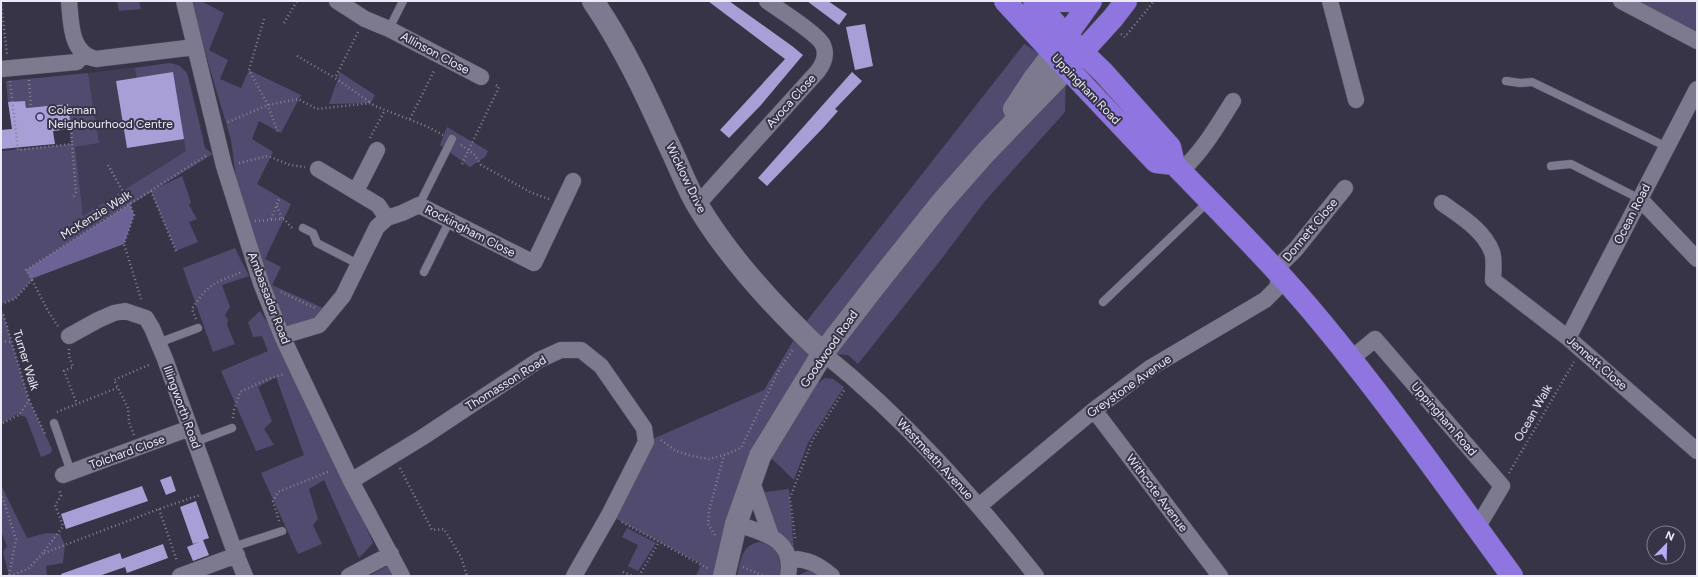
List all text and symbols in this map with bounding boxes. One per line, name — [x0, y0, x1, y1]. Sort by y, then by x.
street label: Allinson Close — [398, 29, 472, 77]
street label: Uppingham Road — [1049, 51, 1123, 127]
street label: Avoca Close — [763, 71, 819, 131]
place label: Coleman Neighbourhood Centre — [48, 103, 173, 131]
marker: Coleman Neighbourhood Centre — [35, 112, 45, 122]
street label: Wicklow Drive — [663, 141, 709, 216]
street label: Ocean Road — [1611, 182, 1653, 246]
street label: McKenzie Walk — [58, 188, 134, 242]
street label: Donnett Close — [1280, 195, 1341, 264]
street label: Rockingham Close — [422, 202, 518, 260]
street label: Ambassador Road — [245, 250, 293, 346]
street label: Goodwood Road — [797, 308, 861, 390]
street label: Turner Walk — [10, 328, 42, 392]
street label: Jennett Close — [1564, 333, 1630, 393]
street label: Greystone Avenue — [1084, 351, 1174, 420]
street label: Thomasson Road — [463, 353, 549, 413]
street label: Illingworth Road — [161, 364, 203, 450]
street label: Uppingham Road — [1408, 379, 1480, 459]
street label: Ocean Walk — [1511, 382, 1555, 444]
street label: Westmeath Avenue — [894, 416, 976, 503]
street label: Tolchard Close — [87, 432, 167, 472]
street label: Withcote Avenue — [1123, 451, 1191, 535]
north arrow — [1646, 525, 1686, 565]
text: N — [1663, 529, 1676, 544]

